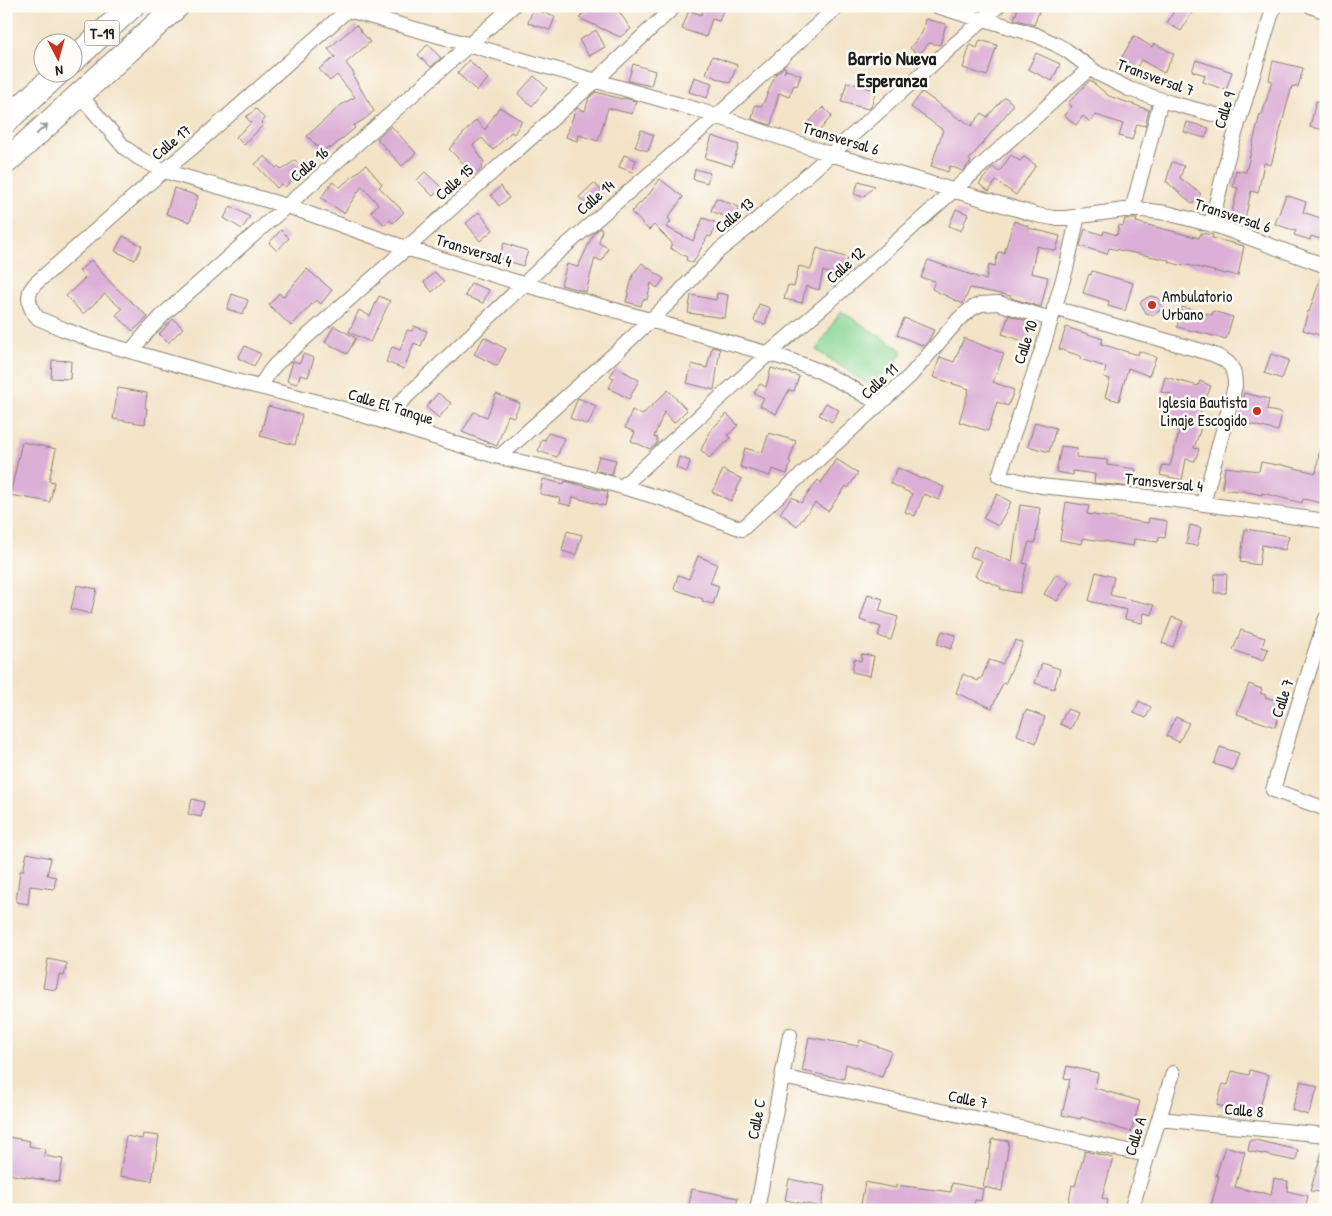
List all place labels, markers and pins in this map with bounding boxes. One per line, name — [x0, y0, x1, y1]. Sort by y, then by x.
place label: Ambulatorio Urbano — [1162, 285, 1233, 325]
marker: Ambulatorio Urbano — [1146, 299, 1158, 311]
place label: Iglesia Bautista Linaje Escogido — [1158, 391, 1248, 431]
marker: Iglesia Bautista Linaje Escogido — [1251, 405, 1263, 417]

